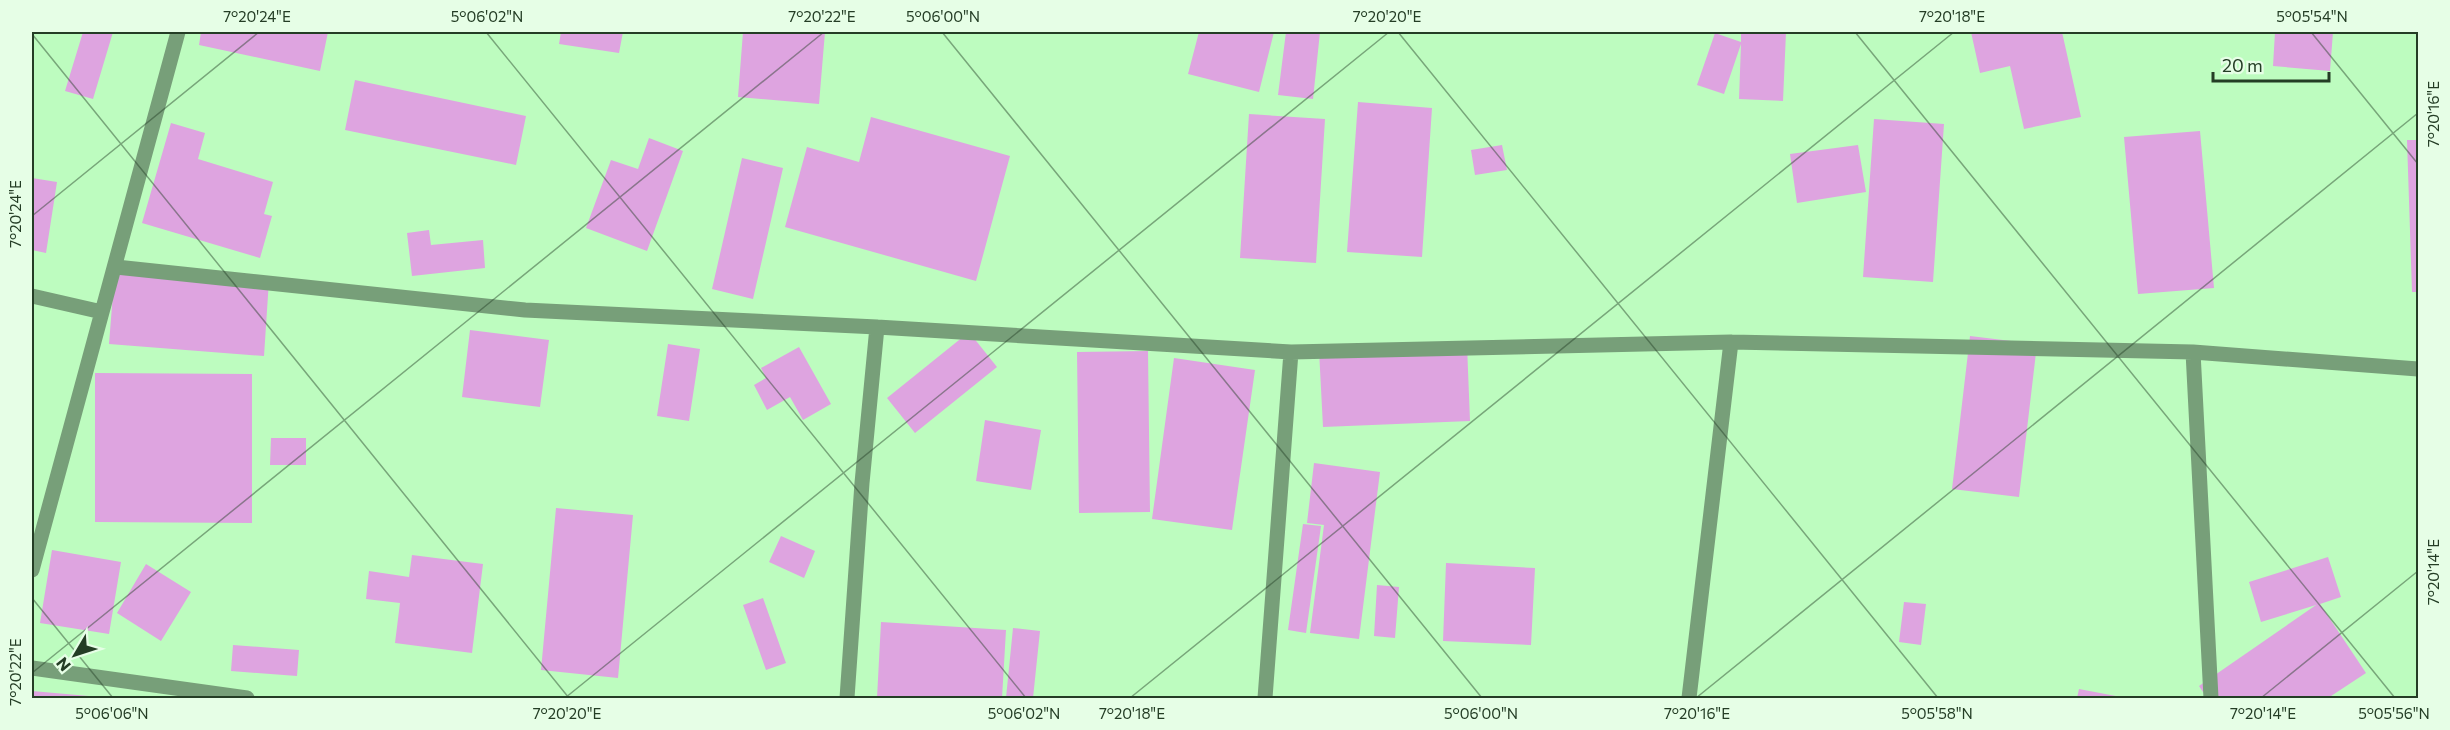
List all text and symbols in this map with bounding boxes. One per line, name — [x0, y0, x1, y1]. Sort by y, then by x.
text: 7°20'24"E — [223, 7, 291, 25]
text: 5°06'02"N — [451, 7, 523, 25]
text: 7°20'22"E — [788, 7, 856, 25]
text: 5°06'00"N — [906, 7, 980, 25]
text: 7°20'20"E — [1353, 7, 1421, 25]
text: 7°20'18"E — [1919, 7, 1985, 25]
text: 5°05'54"N — [2276, 7, 2348, 25]
scale bar — [2213, 45, 2328, 83]
text: 20 m — [2222, 54, 2263, 76]
text: 7°20'16"E — [2424, 81, 2442, 147]
text: 7°20'24"E — [6, 180, 24, 248]
text: 7°20'14"E — [2424, 539, 2442, 605]
north arrow — [45, 625, 105, 685]
text: 7°20'22"E — [6, 638, 24, 706]
text: N — [52, 654, 74, 675]
text: 5°06'06"N — [75, 704, 149, 722]
text: 7°20'20"E — [533, 704, 601, 722]
text: 5°06'02"N — [988, 704, 1060, 722]
text: 7°20'18"E — [1099, 704, 1165, 722]
text: 5°06'00"N — [1444, 704, 1518, 722]
text: 7°20'16"E — [1664, 704, 1730, 722]
text: 5°05'58"N — [1901, 704, 1973, 722]
text: 7°20'14"E — [2230, 704, 2296, 722]
text: 5°05'56"N — [2358, 704, 2430, 722]

